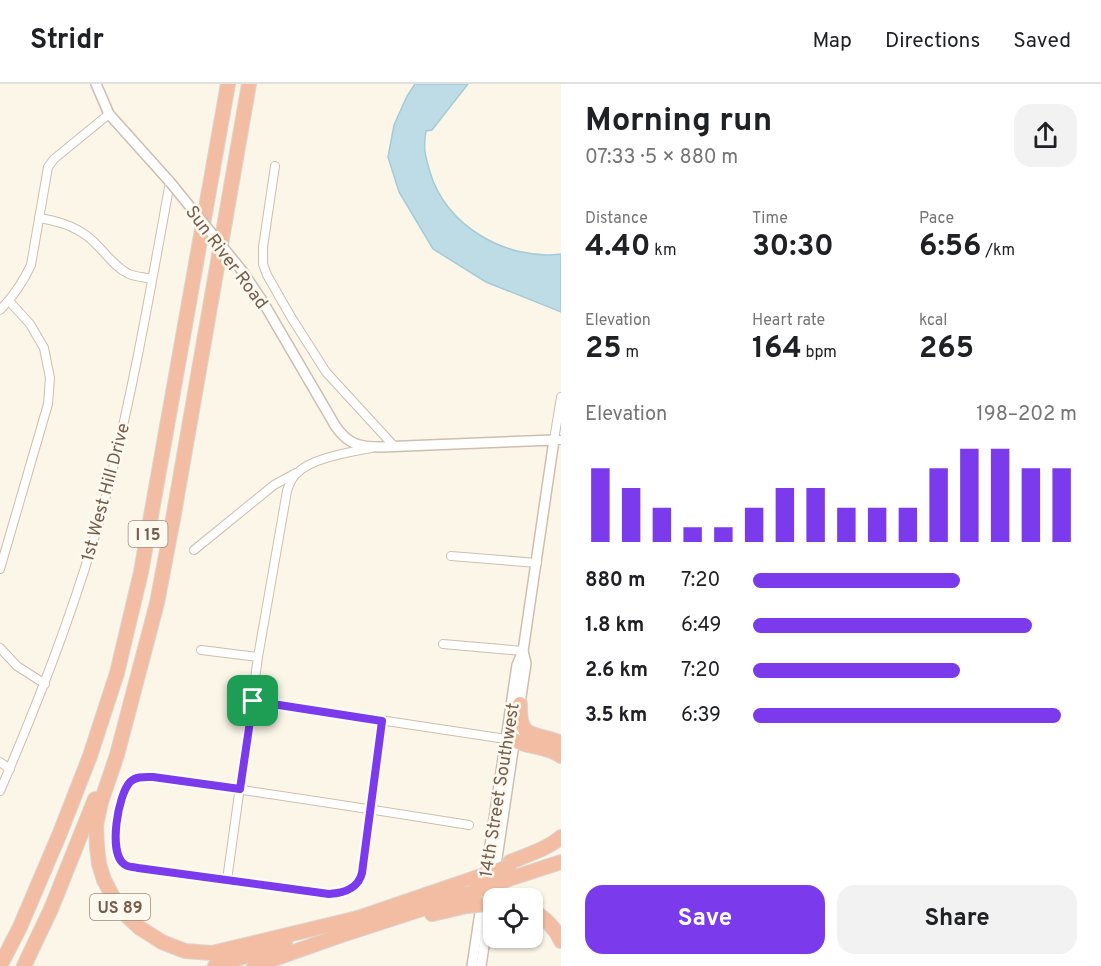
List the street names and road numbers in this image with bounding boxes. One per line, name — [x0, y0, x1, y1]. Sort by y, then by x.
street label: Sun River Road — [179, 202, 272, 314]
street label: 1st West Hill Drive — [77, 421, 136, 564]
road number: I 15 — [128, 521, 168, 547]
street label: 14th Street Southwest — [475, 701, 526, 879]
road number: US 89 — [90, 894, 150, 920]

